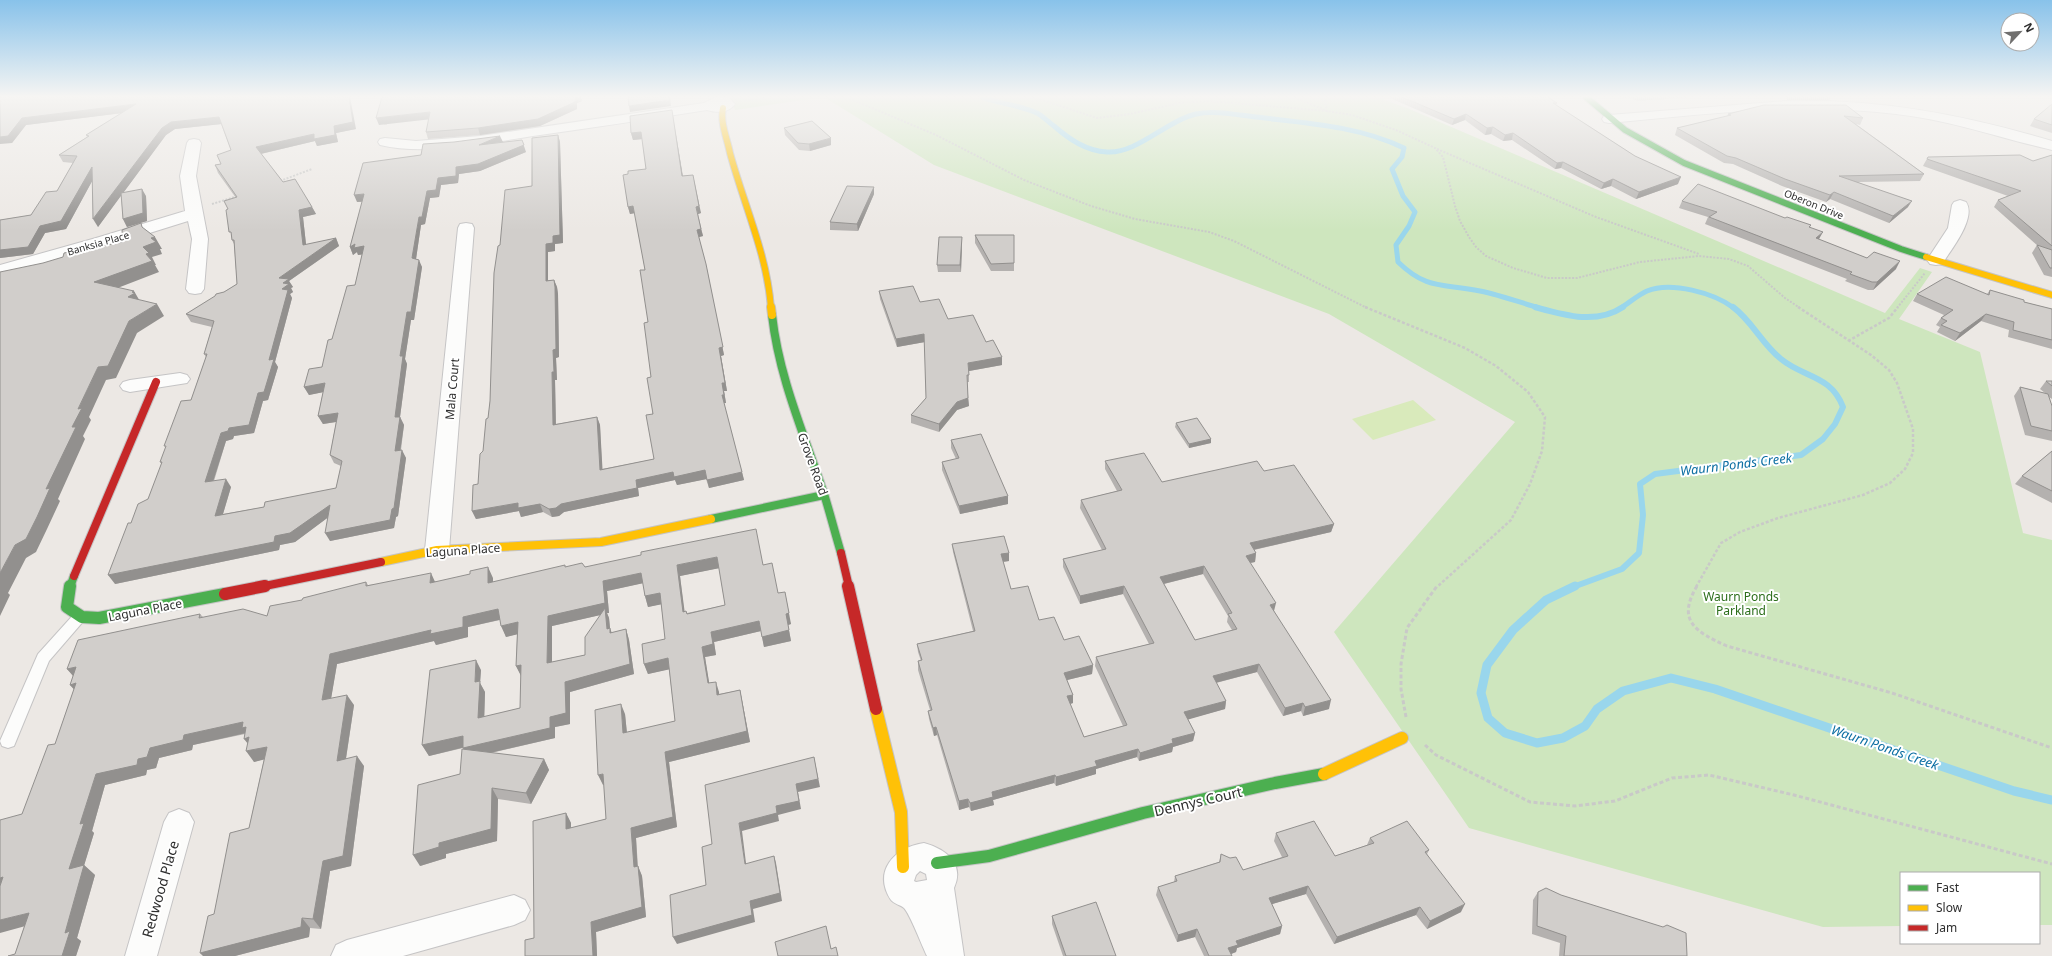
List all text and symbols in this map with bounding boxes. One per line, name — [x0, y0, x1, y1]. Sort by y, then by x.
north arrow — [2000, 12, 2040, 52]
text: N — [2021, 20, 2038, 35]
street label: Oberon Drive — [1782, 186, 1846, 222]
street label: Banksia Place — [65, 227, 131, 259]
street label: Mala Court — [441, 357, 463, 421]
street label: Grove Road — [794, 430, 832, 498]
water label: Waurn Ponds Creek — [1679, 448, 1794, 480]
street label: Laguna Place — [425, 539, 501, 561]
park label: Waurn Ponds Parkland — [1703, 588, 1779, 619]
street label: Laguna Place — [107, 594, 184, 625]
water label: Waurn Ponds Creek — [1829, 720, 1942, 774]
street label: Dennys Court — [1152, 782, 1244, 820]
street label: Redwood Place — [137, 838, 183, 940]
legend — [1900, 872, 2040, 944]
text: Fast — [1936, 879, 1960, 896]
text: Slow — [1936, 899, 1963, 916]
text: Jam — [1935, 919, 1957, 936]

